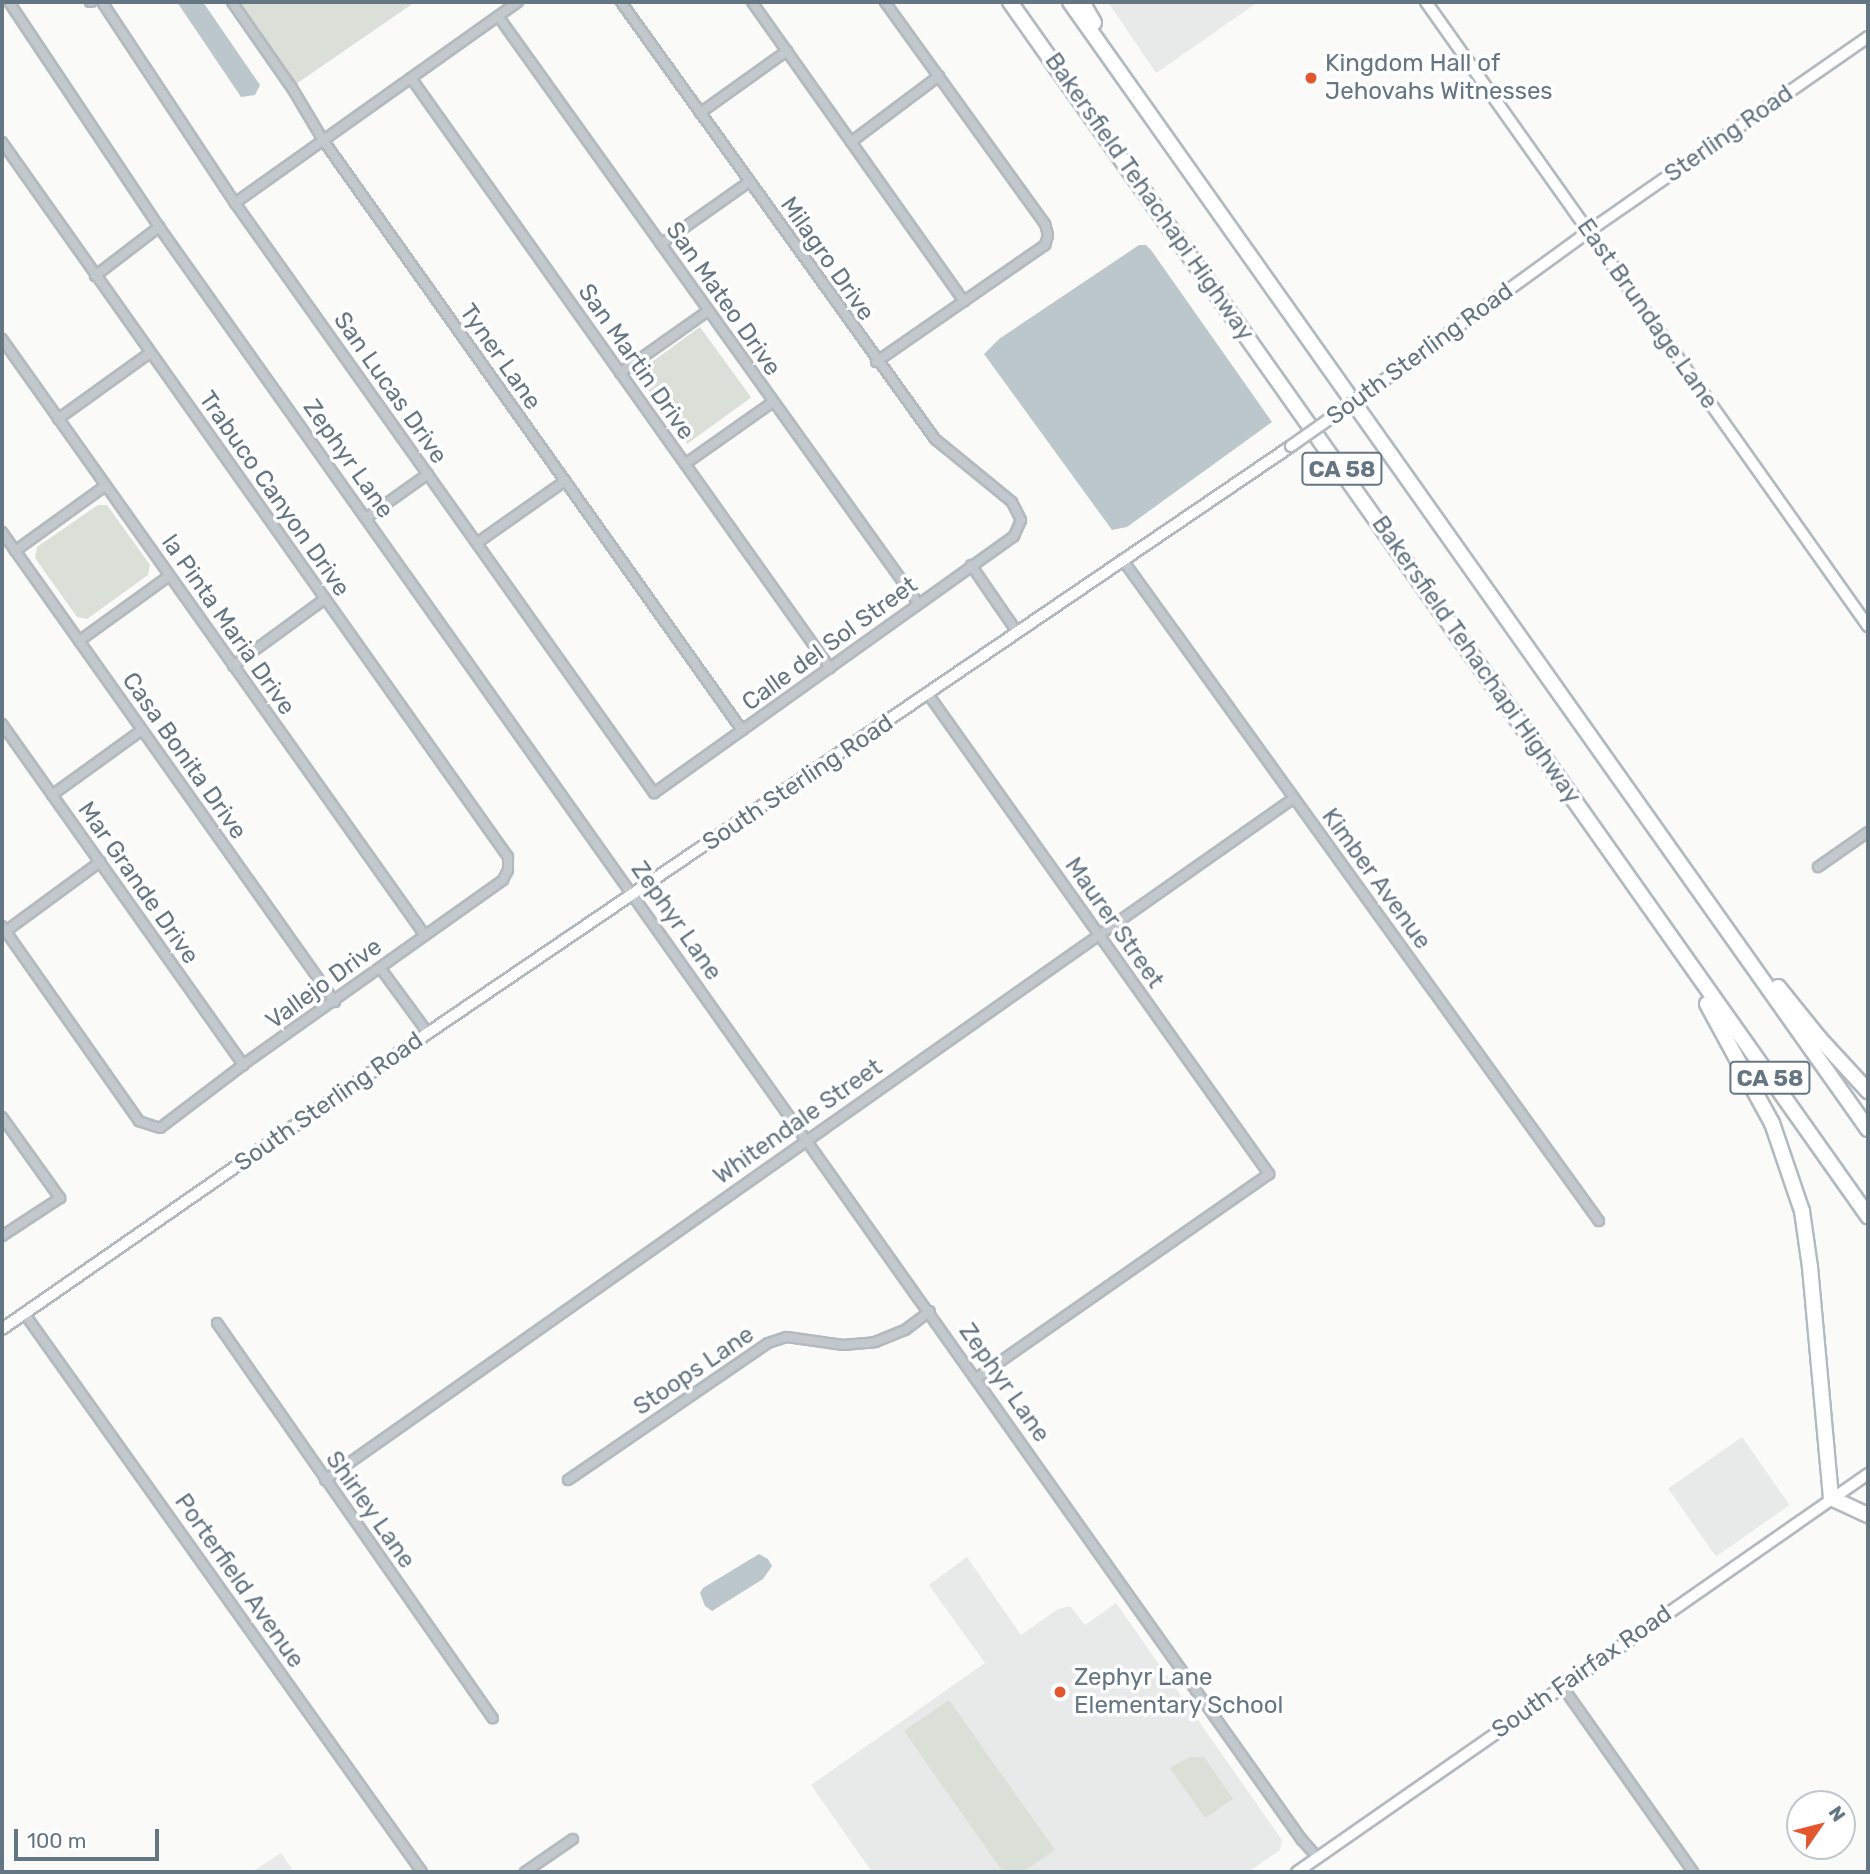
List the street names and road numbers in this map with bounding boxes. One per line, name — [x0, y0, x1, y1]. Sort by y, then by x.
street label: Bakersfield Tehachapi Highway — [1038, 47, 1260, 347]
street label: Sterling Road — [1659, 79, 1799, 189]
street label: Milagro Drive — [774, 192, 880, 326]
street label: East Brundage Lane — [1571, 213, 1723, 415]
street label: San Mateo Drive — [659, 217, 787, 381]
street label: South Sterling Road — [1321, 277, 1519, 431]
street label: San Martin Drive — [572, 279, 700, 445]
street label: Tyner Lane — [453, 298, 547, 416]
street label: San Lucas Drive — [327, 307, 453, 469]
street label: Trabuco Canyon Drive — [192, 386, 356, 602]
street label: Zephyr Lane — [296, 394, 400, 524]
road number: CA 58 — [1300, 449, 1384, 489]
street label: Bakersfield Tehachapi Highway — [1365, 510, 1587, 810]
street label: la Pinta Maria Drive — [155, 529, 301, 721]
street label: Calle del Sol Street — [737, 571, 923, 717]
street label: Casa Bonita Drive — [116, 667, 252, 845]
street label: South Sterling Road — [697, 709, 899, 857]
street label: Mar Grande Drive — [71, 796, 205, 970]
street label: Kimber Avenue — [1315, 802, 1437, 956]
street label: Maurer Street — [1058, 852, 1170, 994]
street label: Zephyr Lane — [624, 856, 728, 986]
street label: Vallejo Drive — [260, 932, 388, 1036]
street label: South Sterling Road — [229, 1026, 429, 1178]
street label: Whitendale Street — [708, 1053, 888, 1191]
road number: CA 58 — [1728, 1058, 1812, 1098]
street label: Zephyr Lane — [952, 1318, 1056, 1448]
street label: Stoops Lane — [628, 1320, 760, 1422]
street label: Shirley Lane — [319, 1446, 421, 1574]
street label: Porterfield Avenue — [168, 1488, 310, 1674]
street label: South Fairfax Road — [1487, 1599, 1677, 1745]

